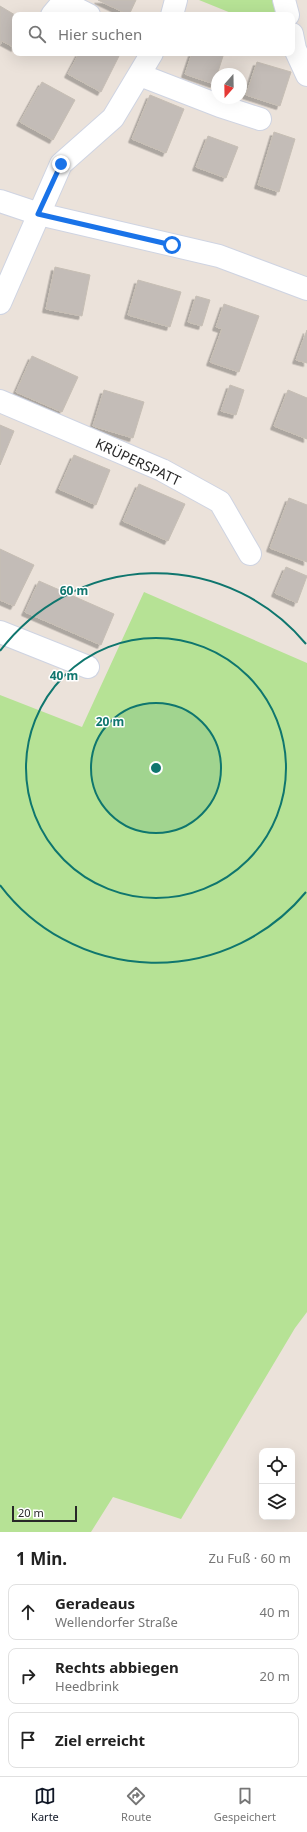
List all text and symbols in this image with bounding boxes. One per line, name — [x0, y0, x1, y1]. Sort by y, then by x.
search box — [12, 12, 295, 56]
icon: search — [26, 23, 48, 45]
text: Hier suchen — [58, 24, 142, 44]
north arrow — [211, 68, 247, 104]
route end — [52, 155, 70, 173]
route start — [163, 236, 181, 254]
street label: KRÜPERSPATT — [93, 434, 184, 490]
text: 60 m — [60, 582, 88, 599]
text: 40 m — [50, 667, 78, 684]
text: 20 m — [96, 713, 124, 730]
centre of rings — [149, 761, 163, 775]
map controls — [259, 1448, 295, 1520]
button: locate — [259, 1448, 295, 1484]
button: layers — [259, 1484, 295, 1520]
scale bar — [12, 1504, 77, 1523]
text: 20 m — [18, 1505, 44, 1520]
text: 1 Min. — [16, 1547, 67, 1570]
text: Zu Fuß · 60 m — [209, 1549, 291, 1567]
text: Geradeaus — [55, 1593, 135, 1613]
icon: ahead — [17, 1601, 39, 1623]
text: 40 m — [260, 1603, 290, 1621]
text: Wellendorfer Straße — [55, 1613, 178, 1631]
text: Rechts abbiegen — [55, 1657, 179, 1677]
icon: right — [17, 1665, 39, 1687]
text: 20 m — [260, 1667, 290, 1685]
text: Heedbrink — [55, 1677, 119, 1695]
icon: arrive — [17, 1729, 39, 1751]
text: Ziel erreicht — [55, 1730, 145, 1750]
tab: Karte — [31, 1785, 59, 1824]
tab: Route — [121, 1785, 152, 1824]
tab: Gespeichert — [214, 1785, 276, 1824]

